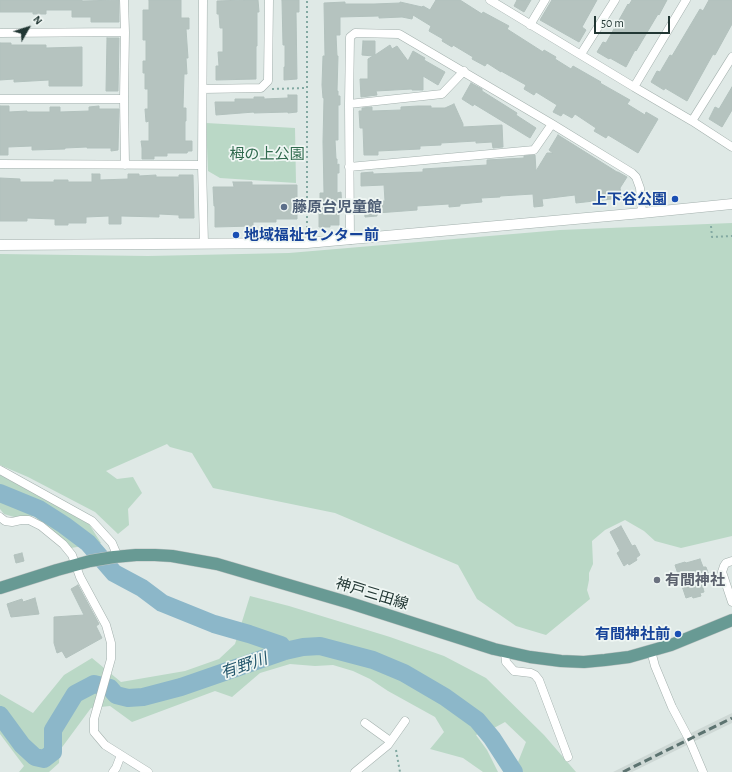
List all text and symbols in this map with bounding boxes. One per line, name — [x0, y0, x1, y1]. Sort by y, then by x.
north arrow — [8, 8, 48, 48]
scale bar — [596, 8, 672, 34]
text: N — [31, 14, 44, 27]
text: 50 m — [601, 17, 624, 29]
park label: 栂の上公園 — [230, 145, 304, 163]
place label: 上下谷公園 — [592, 190, 667, 208]
marker: 上下谷公園 — [670, 194, 680, 204]
place label: 藤原台児童館 — [292, 198, 382, 216]
marker: 藤原台児童館 — [279, 202, 289, 212]
place label: 地域福祉センター前 — [244, 226, 379, 244]
marker: 地域福祉センター前 — [231, 230, 241, 240]
place label: 有間神社 — [665, 571, 725, 589]
street label: 神戸三田線 — [334, 574, 410, 614]
marker: 有間神社 — [652, 575, 662, 585]
place label: 有間神社前 — [595, 625, 670, 643]
marker: 有間神社前 — [673, 629, 683, 639]
water label: 有野川 — [218, 649, 270, 683]

